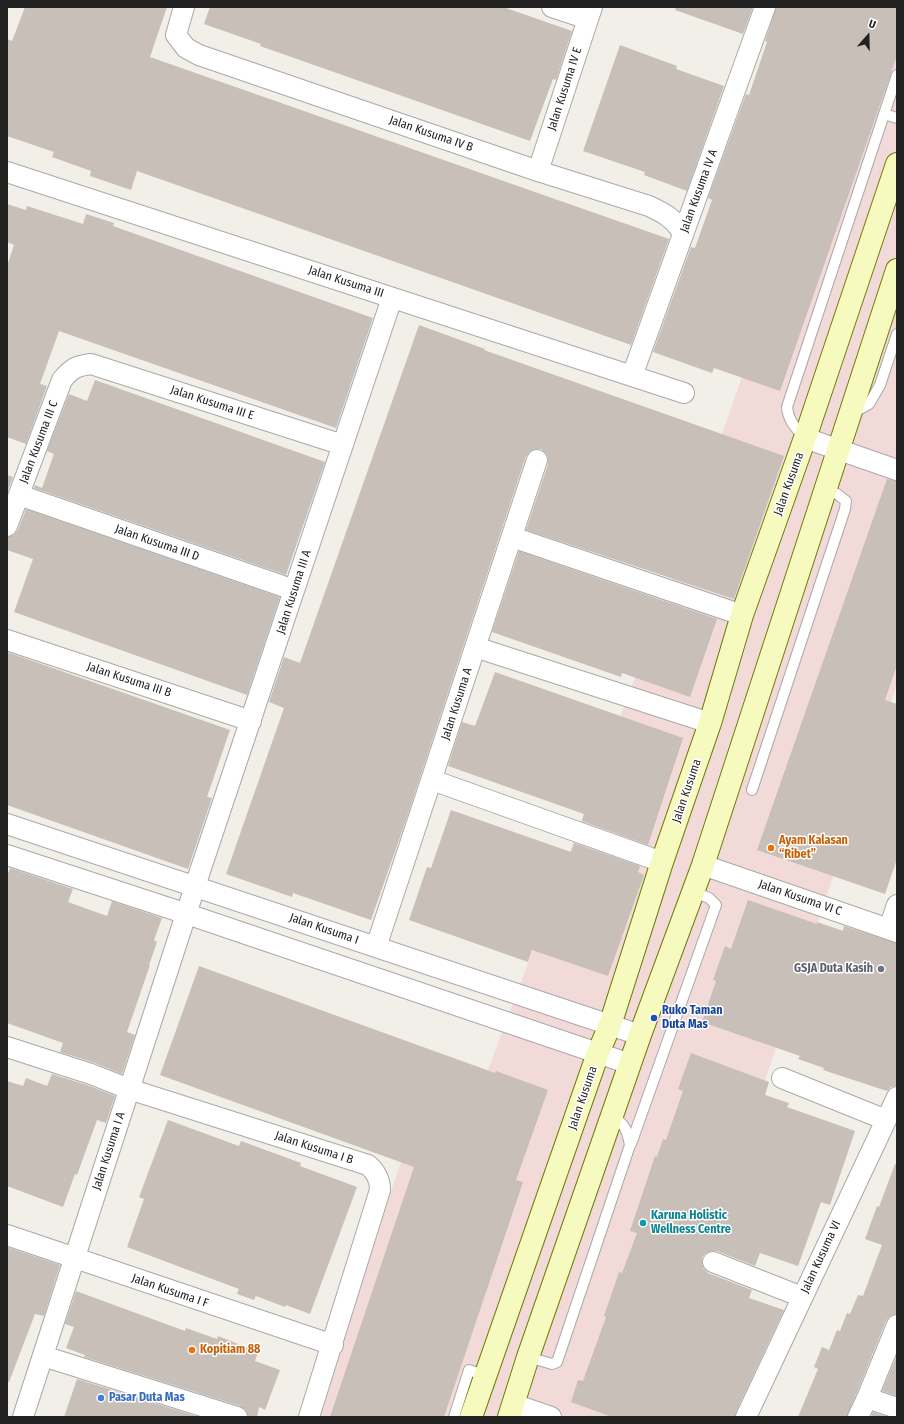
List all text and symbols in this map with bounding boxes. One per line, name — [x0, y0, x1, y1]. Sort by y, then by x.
north arrow — [848, 16, 888, 56]
text: U — [867, 17, 878, 31]
street label: Jalan Kusuma IV E — [545, 46, 585, 132]
street label: Jalan Kusuma IV B — [387, 113, 475, 155]
street label: Jalan Kusuma IV A — [677, 147, 721, 235]
street label: Jalan Kusuma III — [306, 263, 386, 301]
street label: Jalan Kusuma III E — [168, 383, 256, 423]
street label: Jalan Kusuma III C — [17, 399, 61, 485]
street label: Jalan Kusuma — [771, 450, 807, 518]
street label: Jalan Kusuma III D — [113, 522, 201, 564]
street label: Jalan Kusuma III A — [274, 548, 314, 636]
street label: Jalan Kusuma III B — [85, 660, 173, 700]
street label: Jalan Kusuma A — [439, 666, 475, 742]
street label: Jalan Kusuma — [669, 757, 705, 825]
place label: Ayam Kalasan “Ribet” — [779, 834, 848, 862]
marker: Ayam Kalasan “Ribet” — [766, 843, 776, 853]
street label: Jalan Kusuma VI C — [756, 877, 844, 919]
street label: Jalan Kusuma I — [288, 910, 360, 948]
place label: GSJA Duta Kasih — [794, 962, 873, 976]
marker: GSJA Duta Kasih — [876, 964, 886, 974]
place label: Ruko Taman Duta Mas — [662, 1004, 722, 1032]
marker: Ruko Taman Duta Mas — [649, 1013, 659, 1023]
street label: Jalan Kusuma — [565, 1064, 601, 1132]
street label: Jalan Kusuma I A — [90, 1110, 128, 1192]
street label: Jalan Kusuma I B — [273, 1129, 355, 1167]
place label: Karuna Holistic Wellness Centre — [651, 1209, 731, 1237]
marker: Karuna Holistic Wellness Centre — [638, 1218, 648, 1228]
street label: Jalan Kusuma VI — [798, 1218, 844, 1296]
street label: Jalan Kusuma I F — [130, 1271, 210, 1311]
place label: Kopitiam 88 — [200, 1343, 260, 1357]
marker: Kopitiam 88 — [187, 1345, 197, 1355]
place label: Pasar Duta Mas — [109, 1391, 185, 1405]
marker: Pasar Duta Mas — [96, 1393, 106, 1403]

